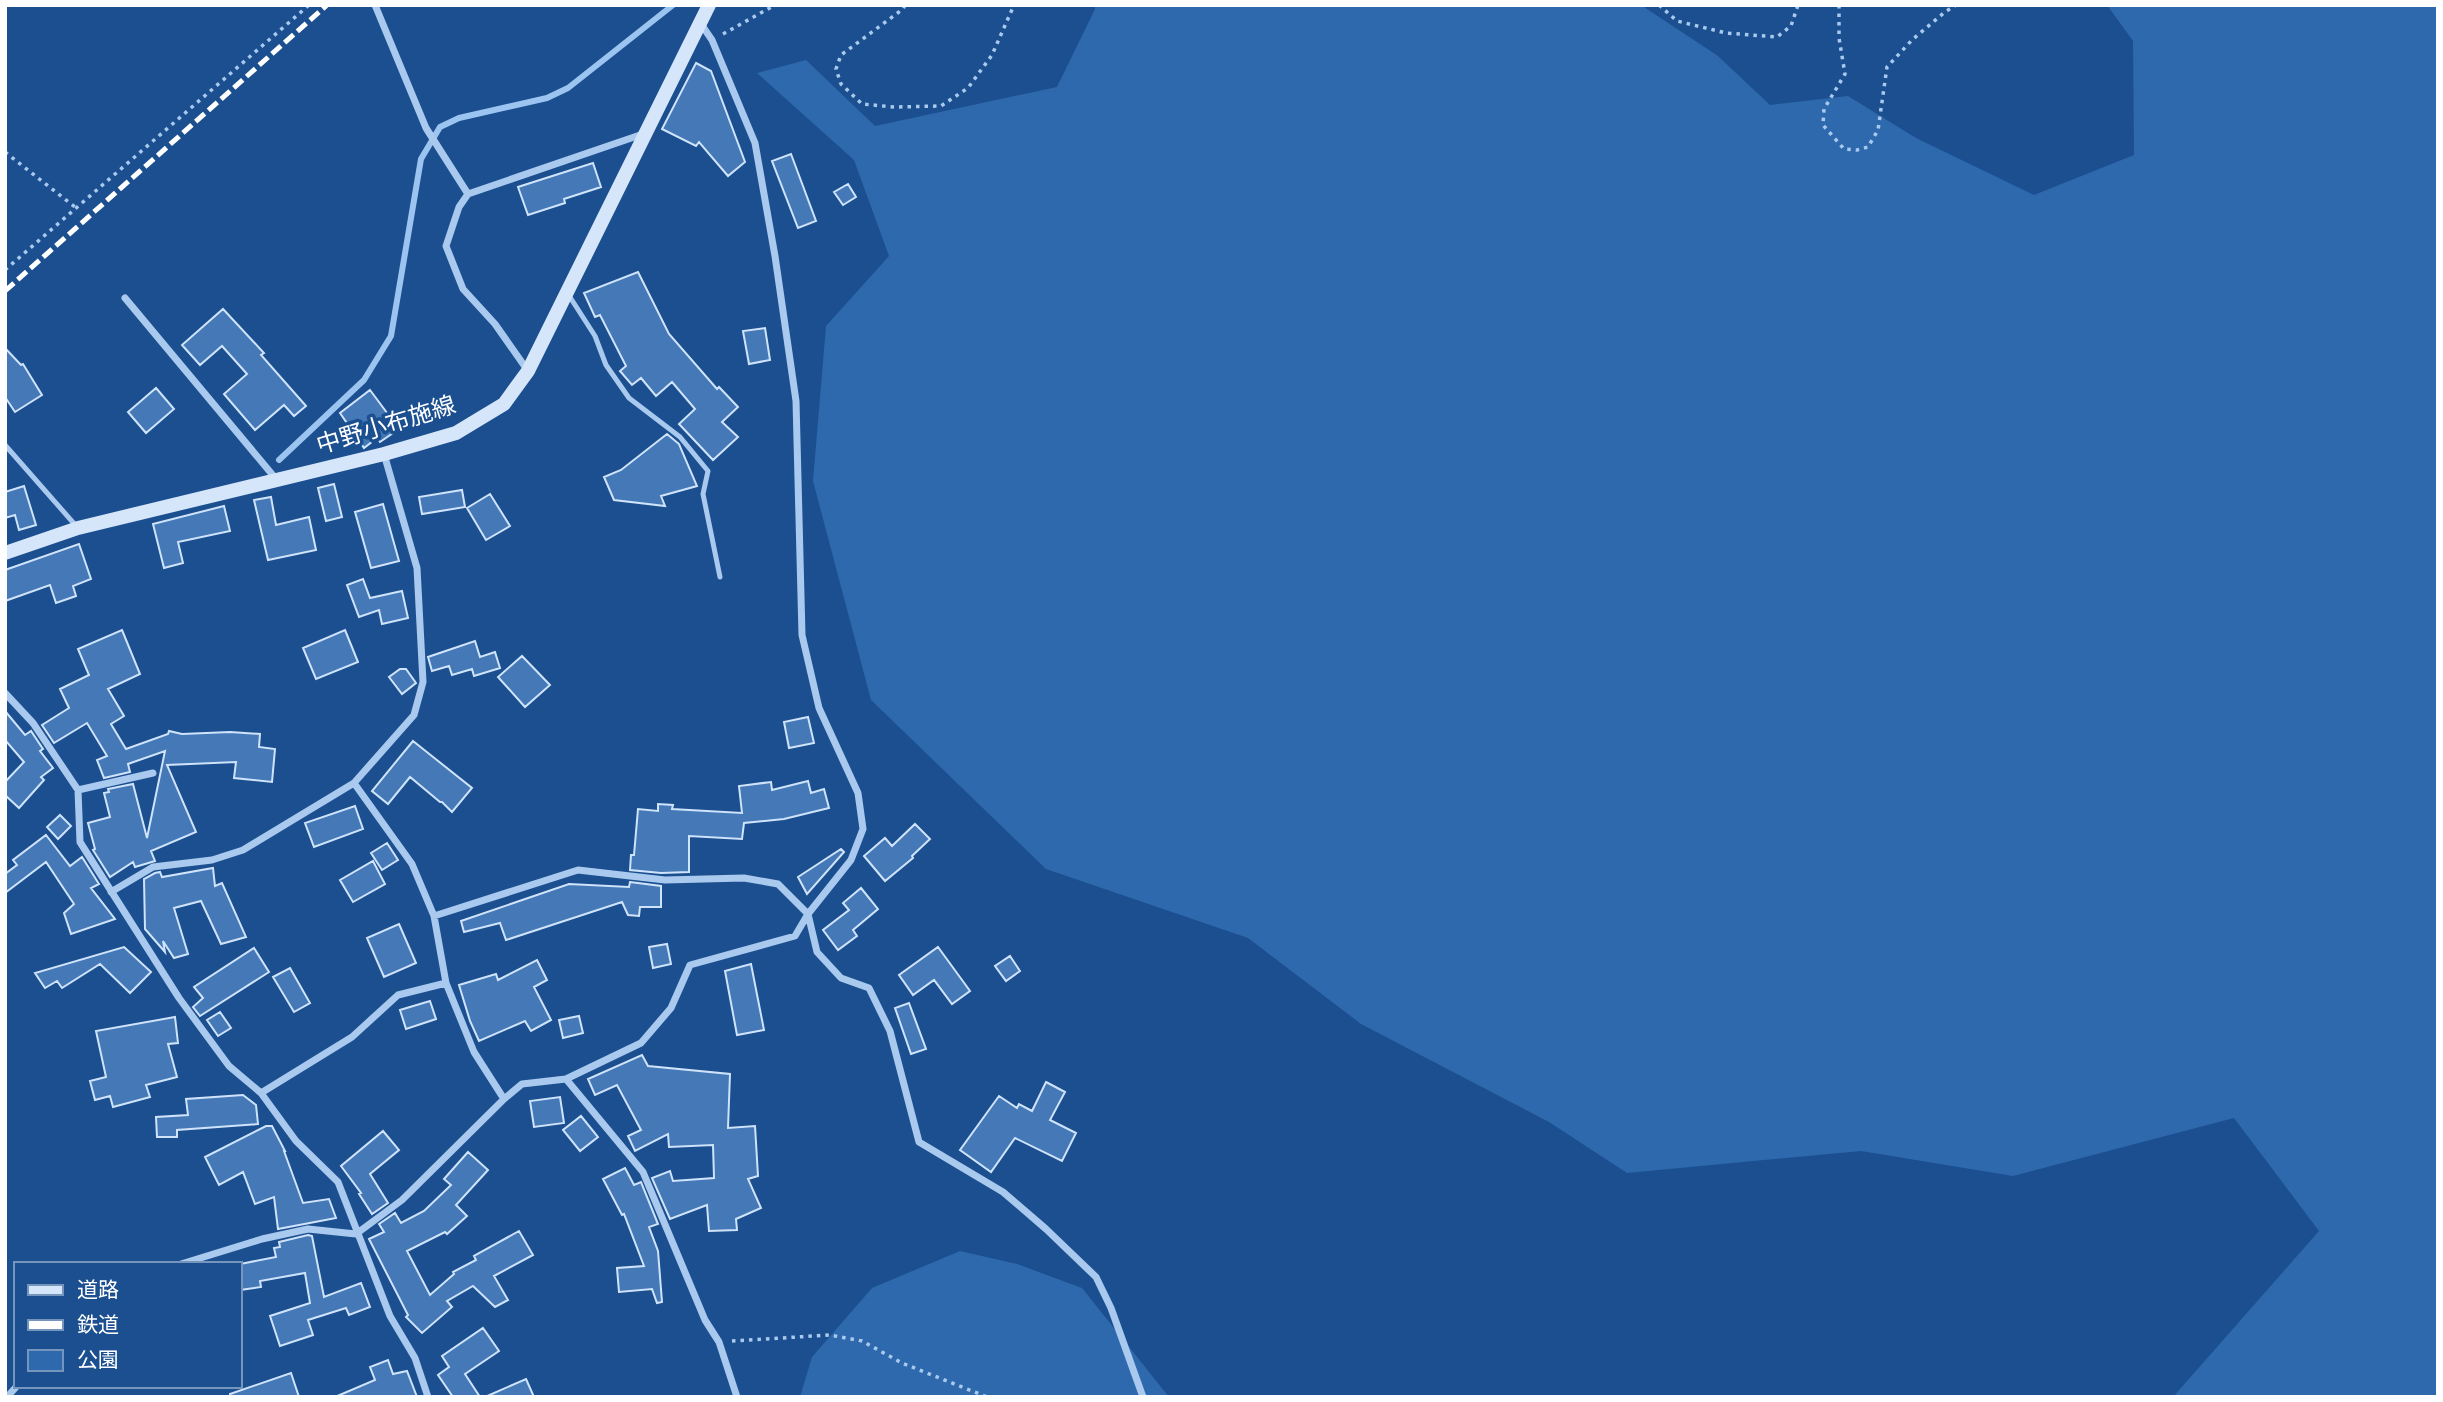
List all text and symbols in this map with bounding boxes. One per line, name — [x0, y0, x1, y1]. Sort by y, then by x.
street label: 中野小布施線 — [312, 388, 459, 460]
legend — [14, 1262, 242, 1388]
text: 道路 — [77, 1275, 119, 1303]
text: 鉄道 — [77, 1310, 119, 1338]
text: 公園 — [77, 1345, 119, 1373]

